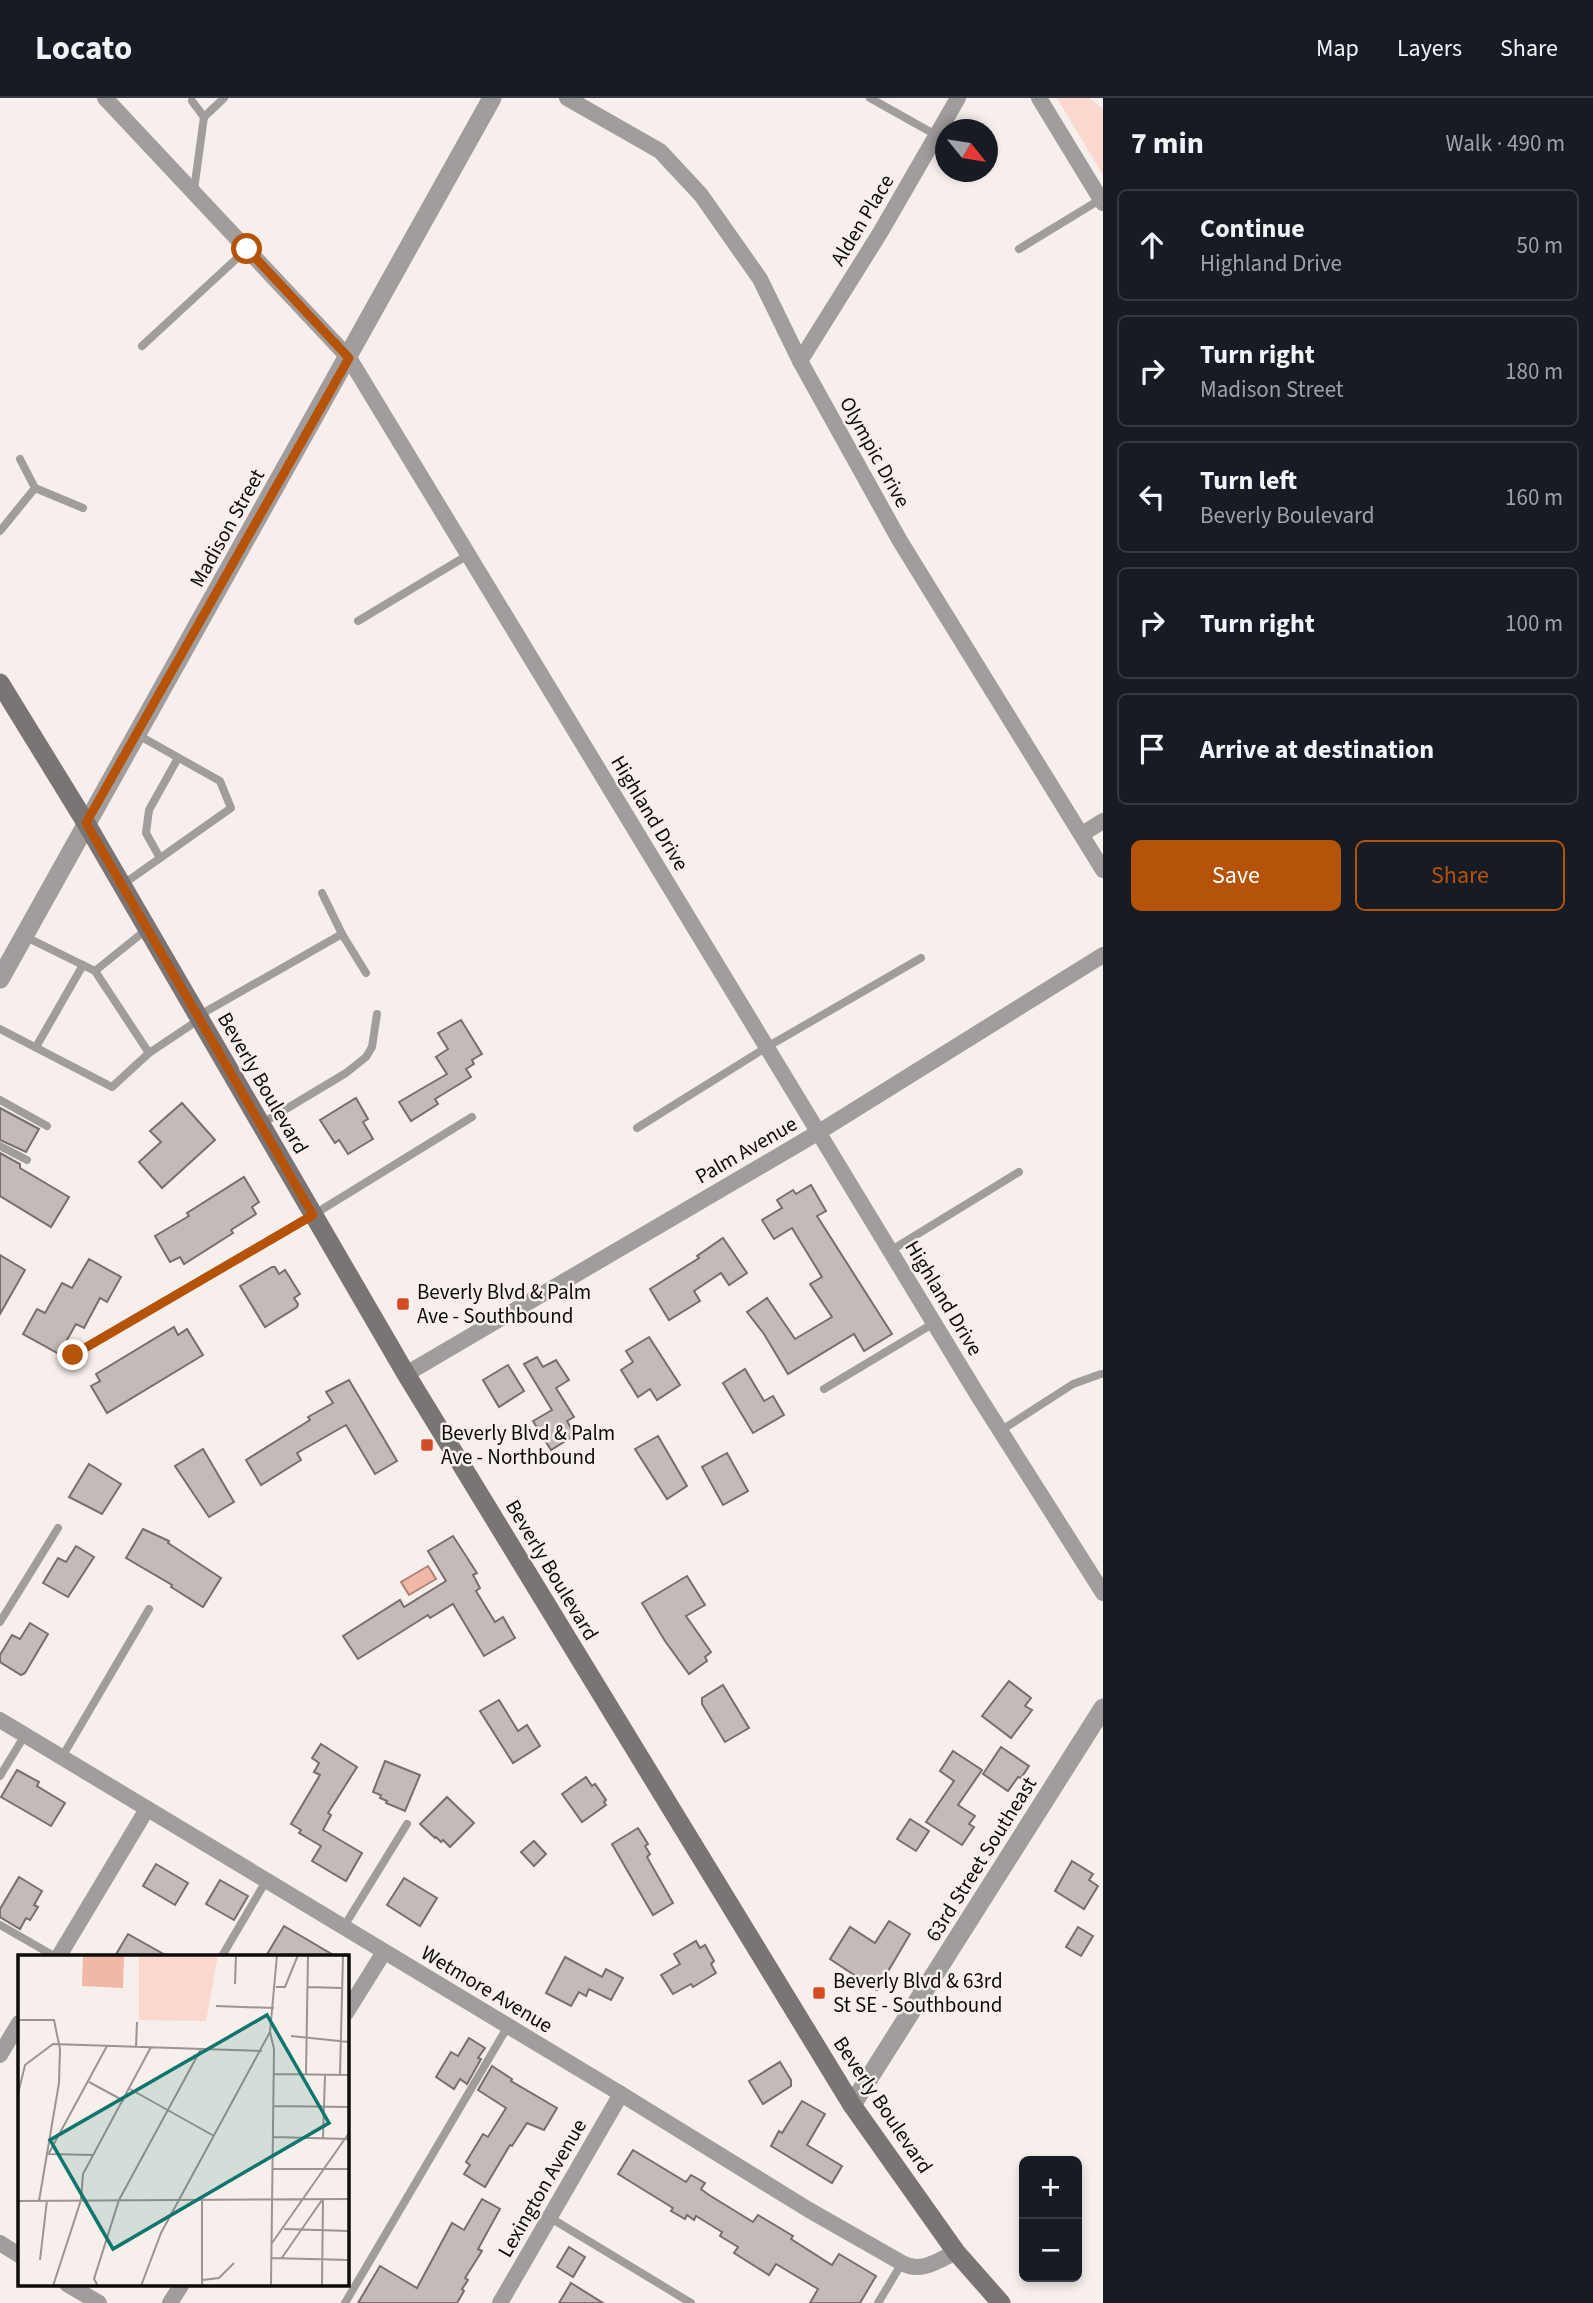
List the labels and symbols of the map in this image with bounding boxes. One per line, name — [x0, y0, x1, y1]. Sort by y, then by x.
north arrow — [935, 119, 998, 182]
street label: Alden Place — [823, 169, 901, 271]
route start — [231, 233, 262, 264]
street label: Olympic Drive — [832, 391, 918, 513]
street label: Madison Street — [182, 463, 272, 593]
street label: Highland Drive — [604, 750, 696, 876]
street label: Beverly Boulevard — [210, 1006, 316, 1160]
street label: Palm Avenue — [689, 1109, 803, 1191]
street label: Highland Drive — [898, 1235, 990, 1361]
place label: Beverly Blvd & Palm Ave - Southbound — [417, 1277, 591, 1331]
marker: Beverly Blvd & Palm Ave - Southbound — [395, 1296, 411, 1312]
route end — [57, 1339, 88, 1370]
place label: Beverly Blvd & Palm Ave - Northbound — [441, 1418, 615, 1472]
marker: Beverly Blvd & Palm Ave - Northbound — [419, 1437, 435, 1453]
street label: Beverly Boulevard — [498, 1494, 606, 1646]
street label: 63rd Street Southeast — [918, 1771, 1044, 1947]
street label: Wetmore Avenue — [415, 1938, 559, 2040]
inset map — [18, 1955, 348, 2286]
place label: Beverly Blvd & 63rd St SE - Southbound — [833, 1966, 1003, 2020]
marker: Beverly Blvd & 63rd St SE - Southbound — [811, 1985, 827, 2001]
street label: Beverly Boulevard — [826, 2031, 940, 2179]
street label: Lexington Avenue — [490, 2113, 594, 2263]

